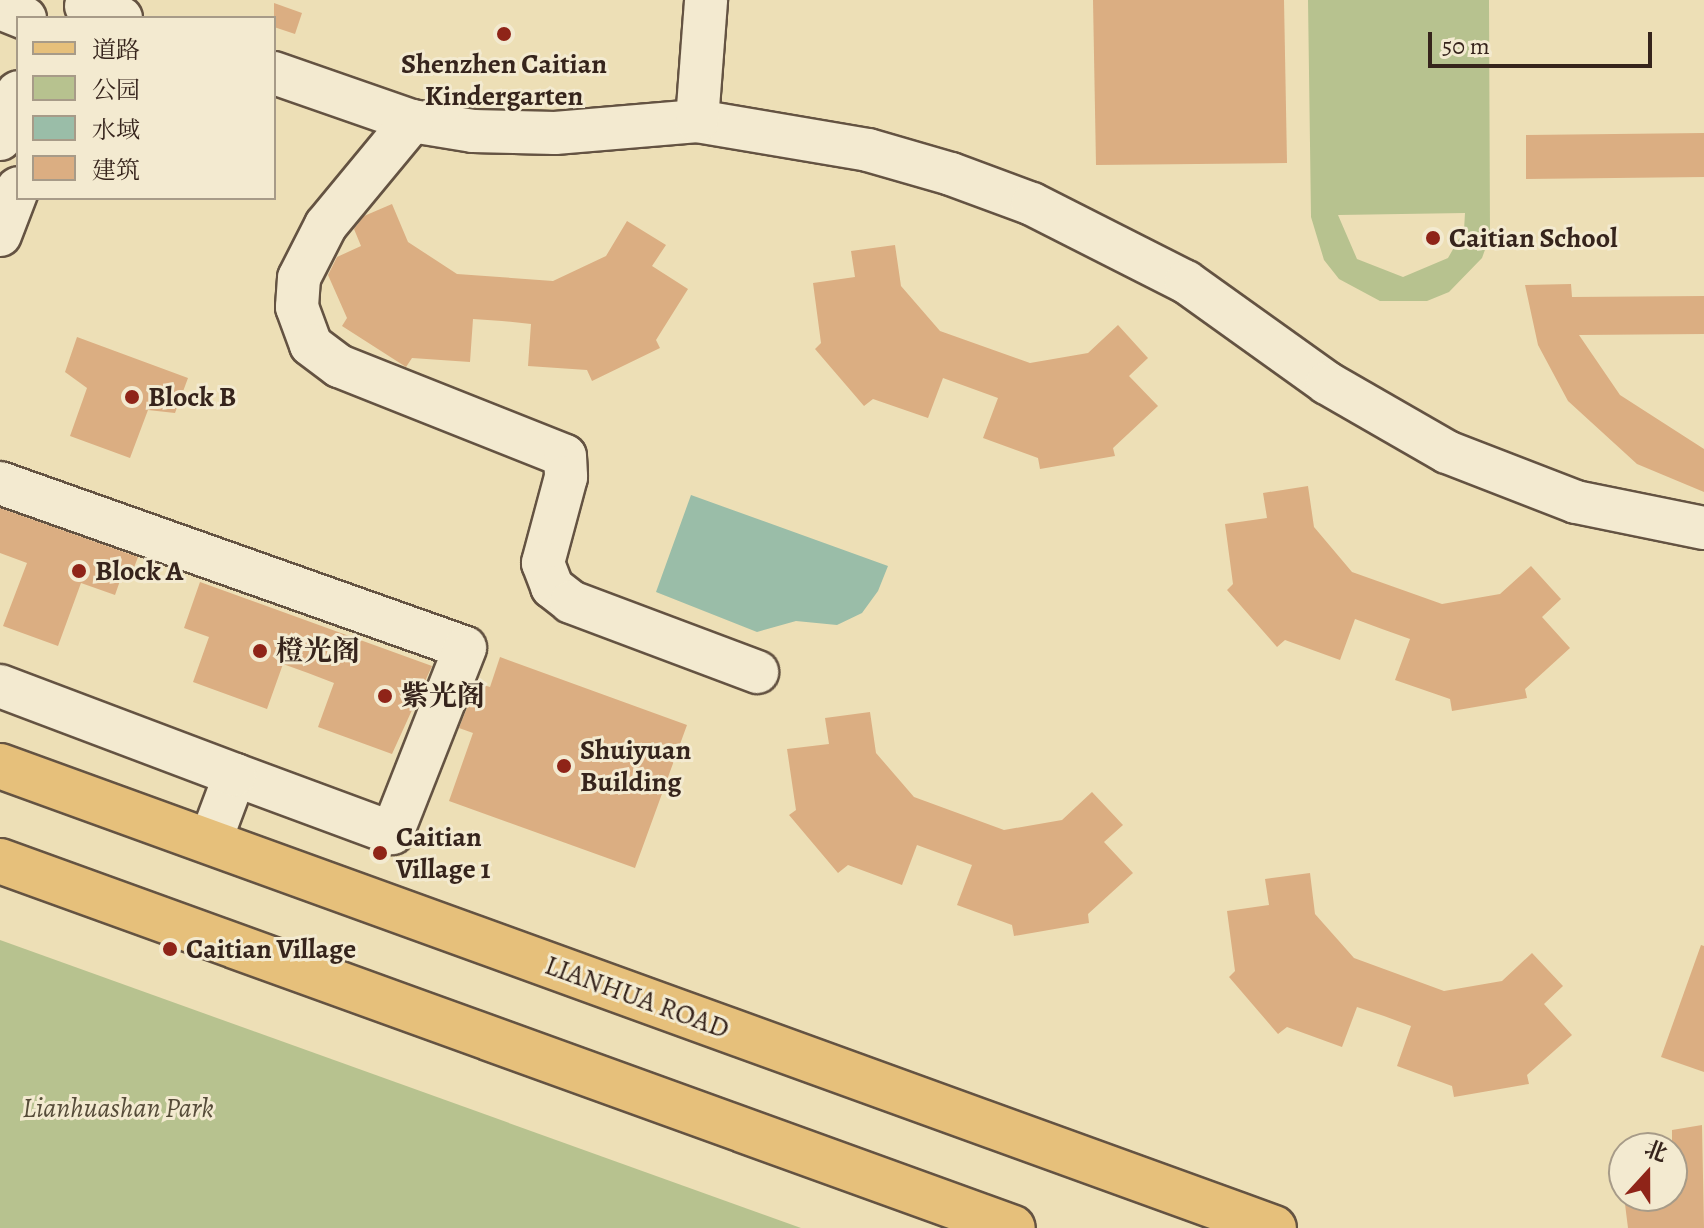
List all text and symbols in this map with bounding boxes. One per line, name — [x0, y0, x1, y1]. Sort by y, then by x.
legend — [16, 16, 276, 200]
scale bar — [1432, 16, 1656, 66]
marker: Shenzhen Caitian Kindergarten — [495, 25, 513, 43]
text: 50 m — [1442, 30, 1490, 62]
text: 道路 — [92, 34, 140, 66]
place label: Shenzhen Caitian Kindergarten — [401, 47, 607, 113]
text: 公园 — [92, 74, 140, 106]
text: 水域 — [92, 114, 140, 146]
text: 建筑 — [92, 154, 140, 186]
place label: Caitian School — [1449, 221, 1618, 255]
marker: Caitian School — [1424, 229, 1442, 247]
place label: Block B — [148, 380, 236, 414]
marker: Block B — [123, 388, 141, 406]
place label: Block A — [95, 554, 183, 588]
marker: Block A — [70, 562, 88, 580]
place label: 橙光阁 — [276, 634, 360, 668]
marker: 橙光阁 — [251, 642, 269, 660]
place label: 紫光阁 — [401, 679, 485, 713]
marker: 紫光阁 — [376, 687, 394, 705]
place label: Shuiyuan Building — [580, 733, 691, 799]
marker: Shuiyuan Building — [555, 757, 573, 775]
place label: Caitian Village 1 — [396, 820, 491, 886]
marker: Caitian Village 1 — [371, 844, 389, 862]
place label: Caitian Village — [186, 932, 356, 966]
marker: Caitian Village — [161, 940, 179, 958]
street label: LIANHUA ROAD — [540, 948, 734, 1046]
park label: Lianhuashan Park — [22, 1091, 214, 1125]
north arrow — [1608, 1132, 1688, 1212]
text: 北 — [1640, 1134, 1672, 1169]

